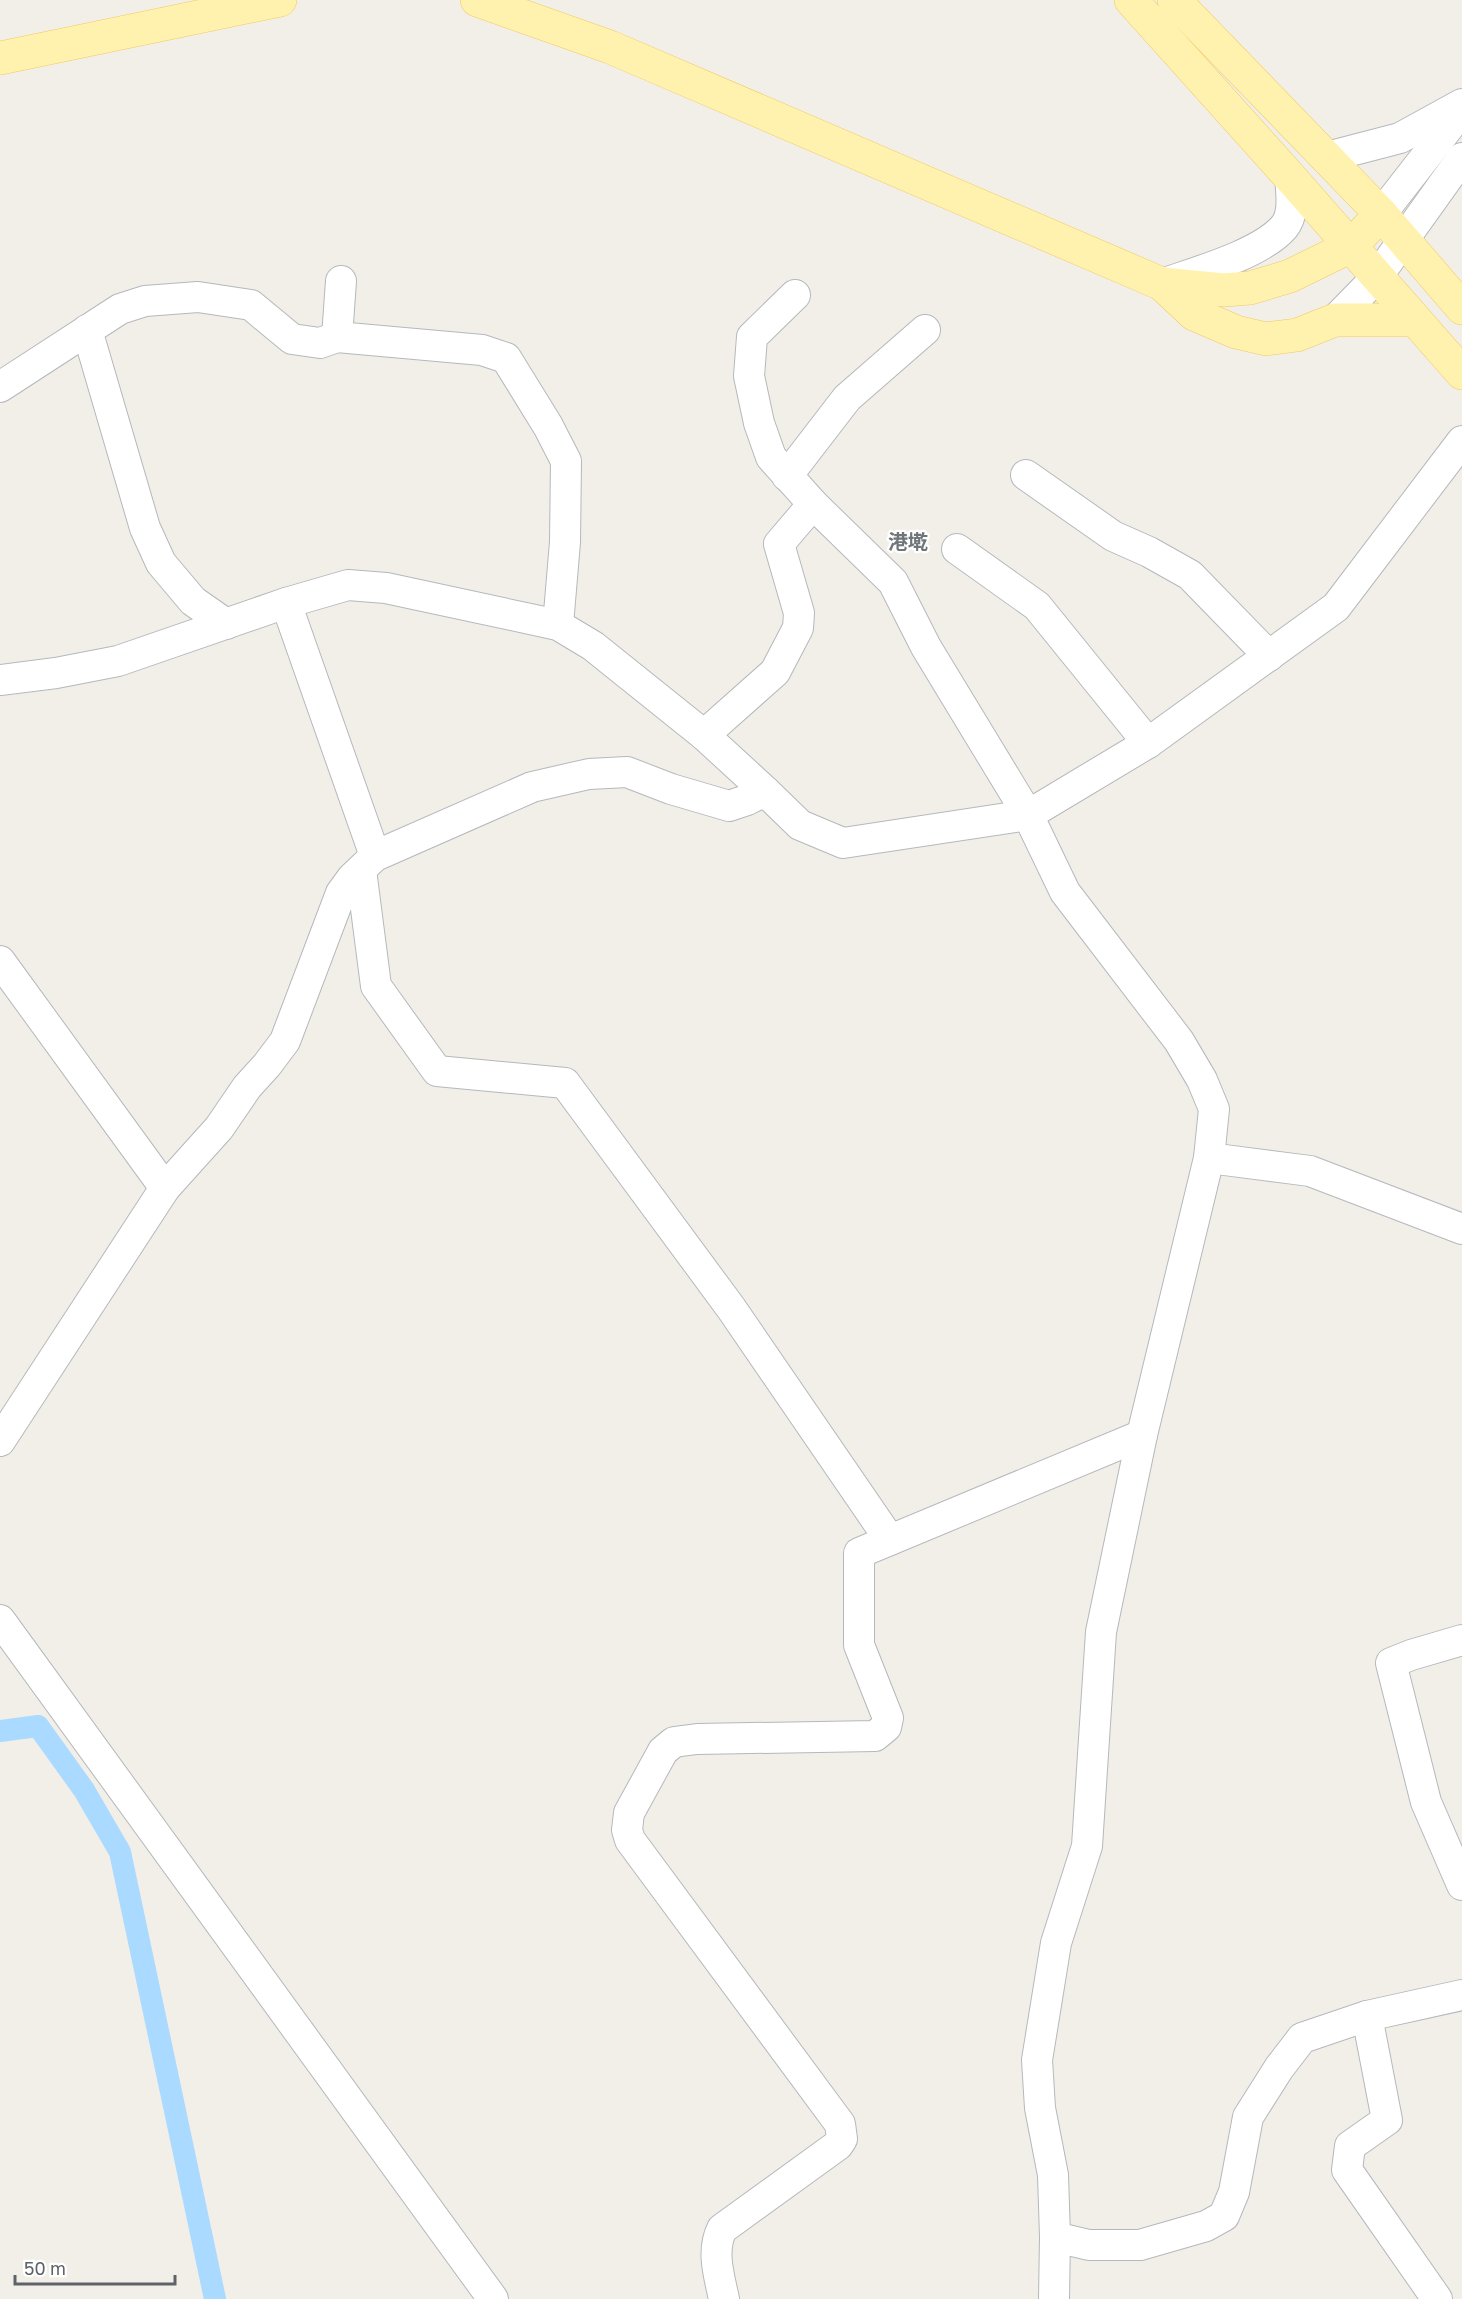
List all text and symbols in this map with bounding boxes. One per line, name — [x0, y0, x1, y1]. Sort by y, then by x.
district label: 港墘 — [888, 529, 928, 553]
scale bar — [15, 2248, 176, 2286]
text: 50 m — [24, 2257, 66, 2279]

